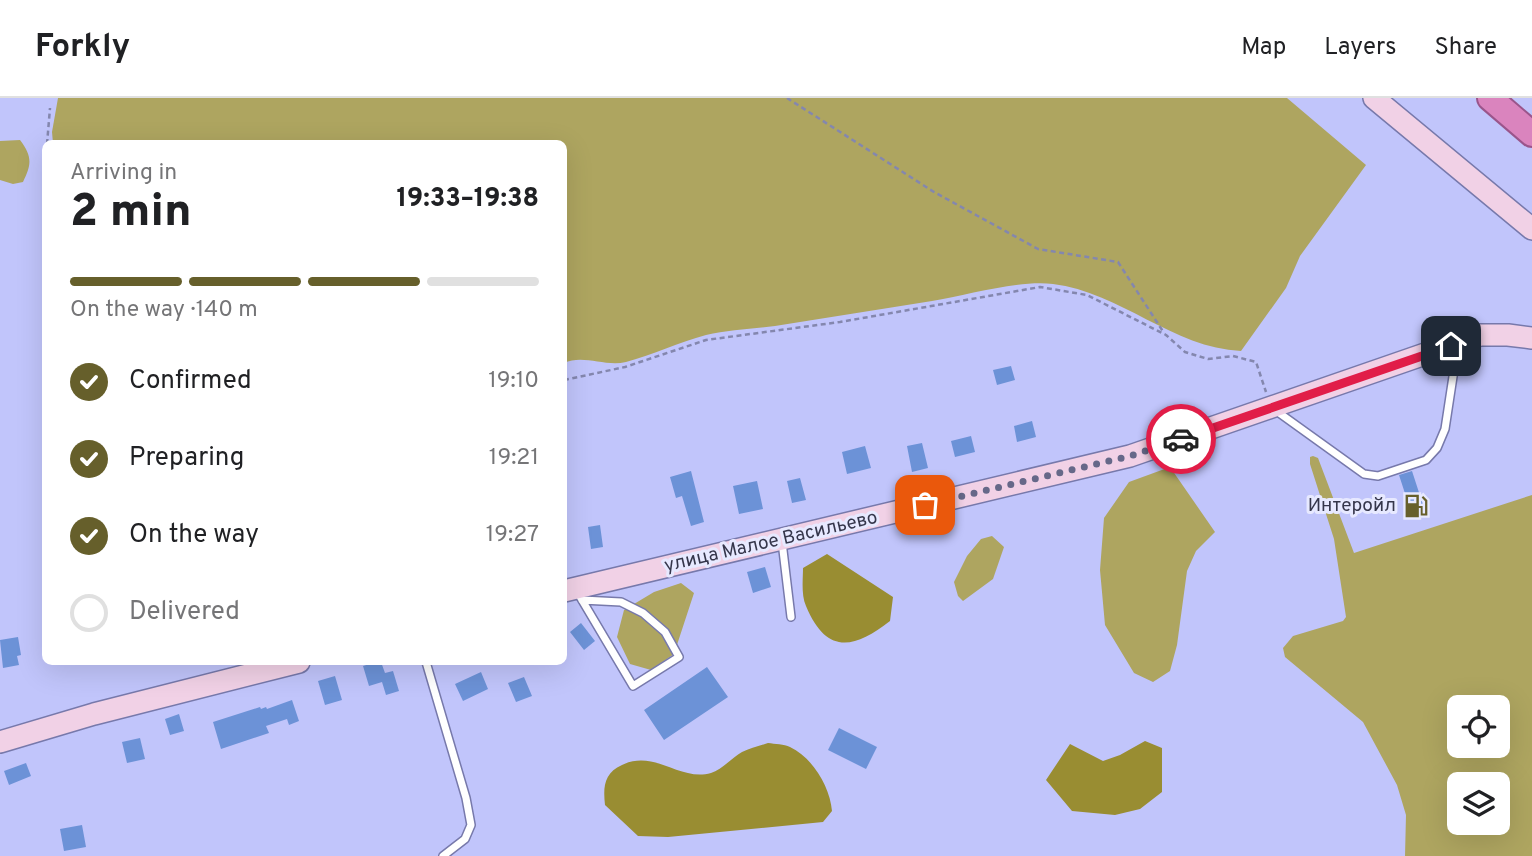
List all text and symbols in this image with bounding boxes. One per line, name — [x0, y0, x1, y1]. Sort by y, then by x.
text: Forkly — [35, 27, 130, 69]
text: Map — [1241, 33, 1286, 63]
text: Layers — [1324, 33, 1396, 63]
text: Share — [1434, 33, 1497, 63]
text: Arriving in — [70, 159, 177, 188]
text: 19:33–19:38 — [396, 183, 539, 216]
text: 2 min — [70, 184, 192, 243]
text: On the way · 140 m — [70, 296, 258, 325]
pin — [1421, 316, 1481, 376]
icon: home — [1432, 327, 1470, 365]
icon: check — [70, 363, 108, 401]
text: Confirmed — [129, 365, 252, 398]
text: 19:10 — [488, 367, 539, 396]
courier — [1146, 404, 1216, 474]
icon: car — [1162, 420, 1200, 458]
icon: check — [70, 440, 108, 478]
text: Preparing — [129, 442, 244, 475]
text: 19:21 — [489, 444, 539, 473]
pin — [895, 475, 955, 535]
icon: bag — [906, 486, 944, 524]
fuel station icon: Интеройл — [1402, 492, 1430, 520]
place label: Интеройл — [1308, 494, 1396, 518]
street label: улица Малое Васильево — [662, 506, 880, 578]
icon: check — [70, 517, 108, 555]
text: On the way — [129, 519, 259, 552]
text: 19:27 — [486, 521, 539, 550]
text: Delivered — [129, 596, 240, 629]
map controls — [1447, 695, 1510, 835]
button: locate — [1447, 695, 1510, 758]
button: layers — [1447, 772, 1510, 835]

